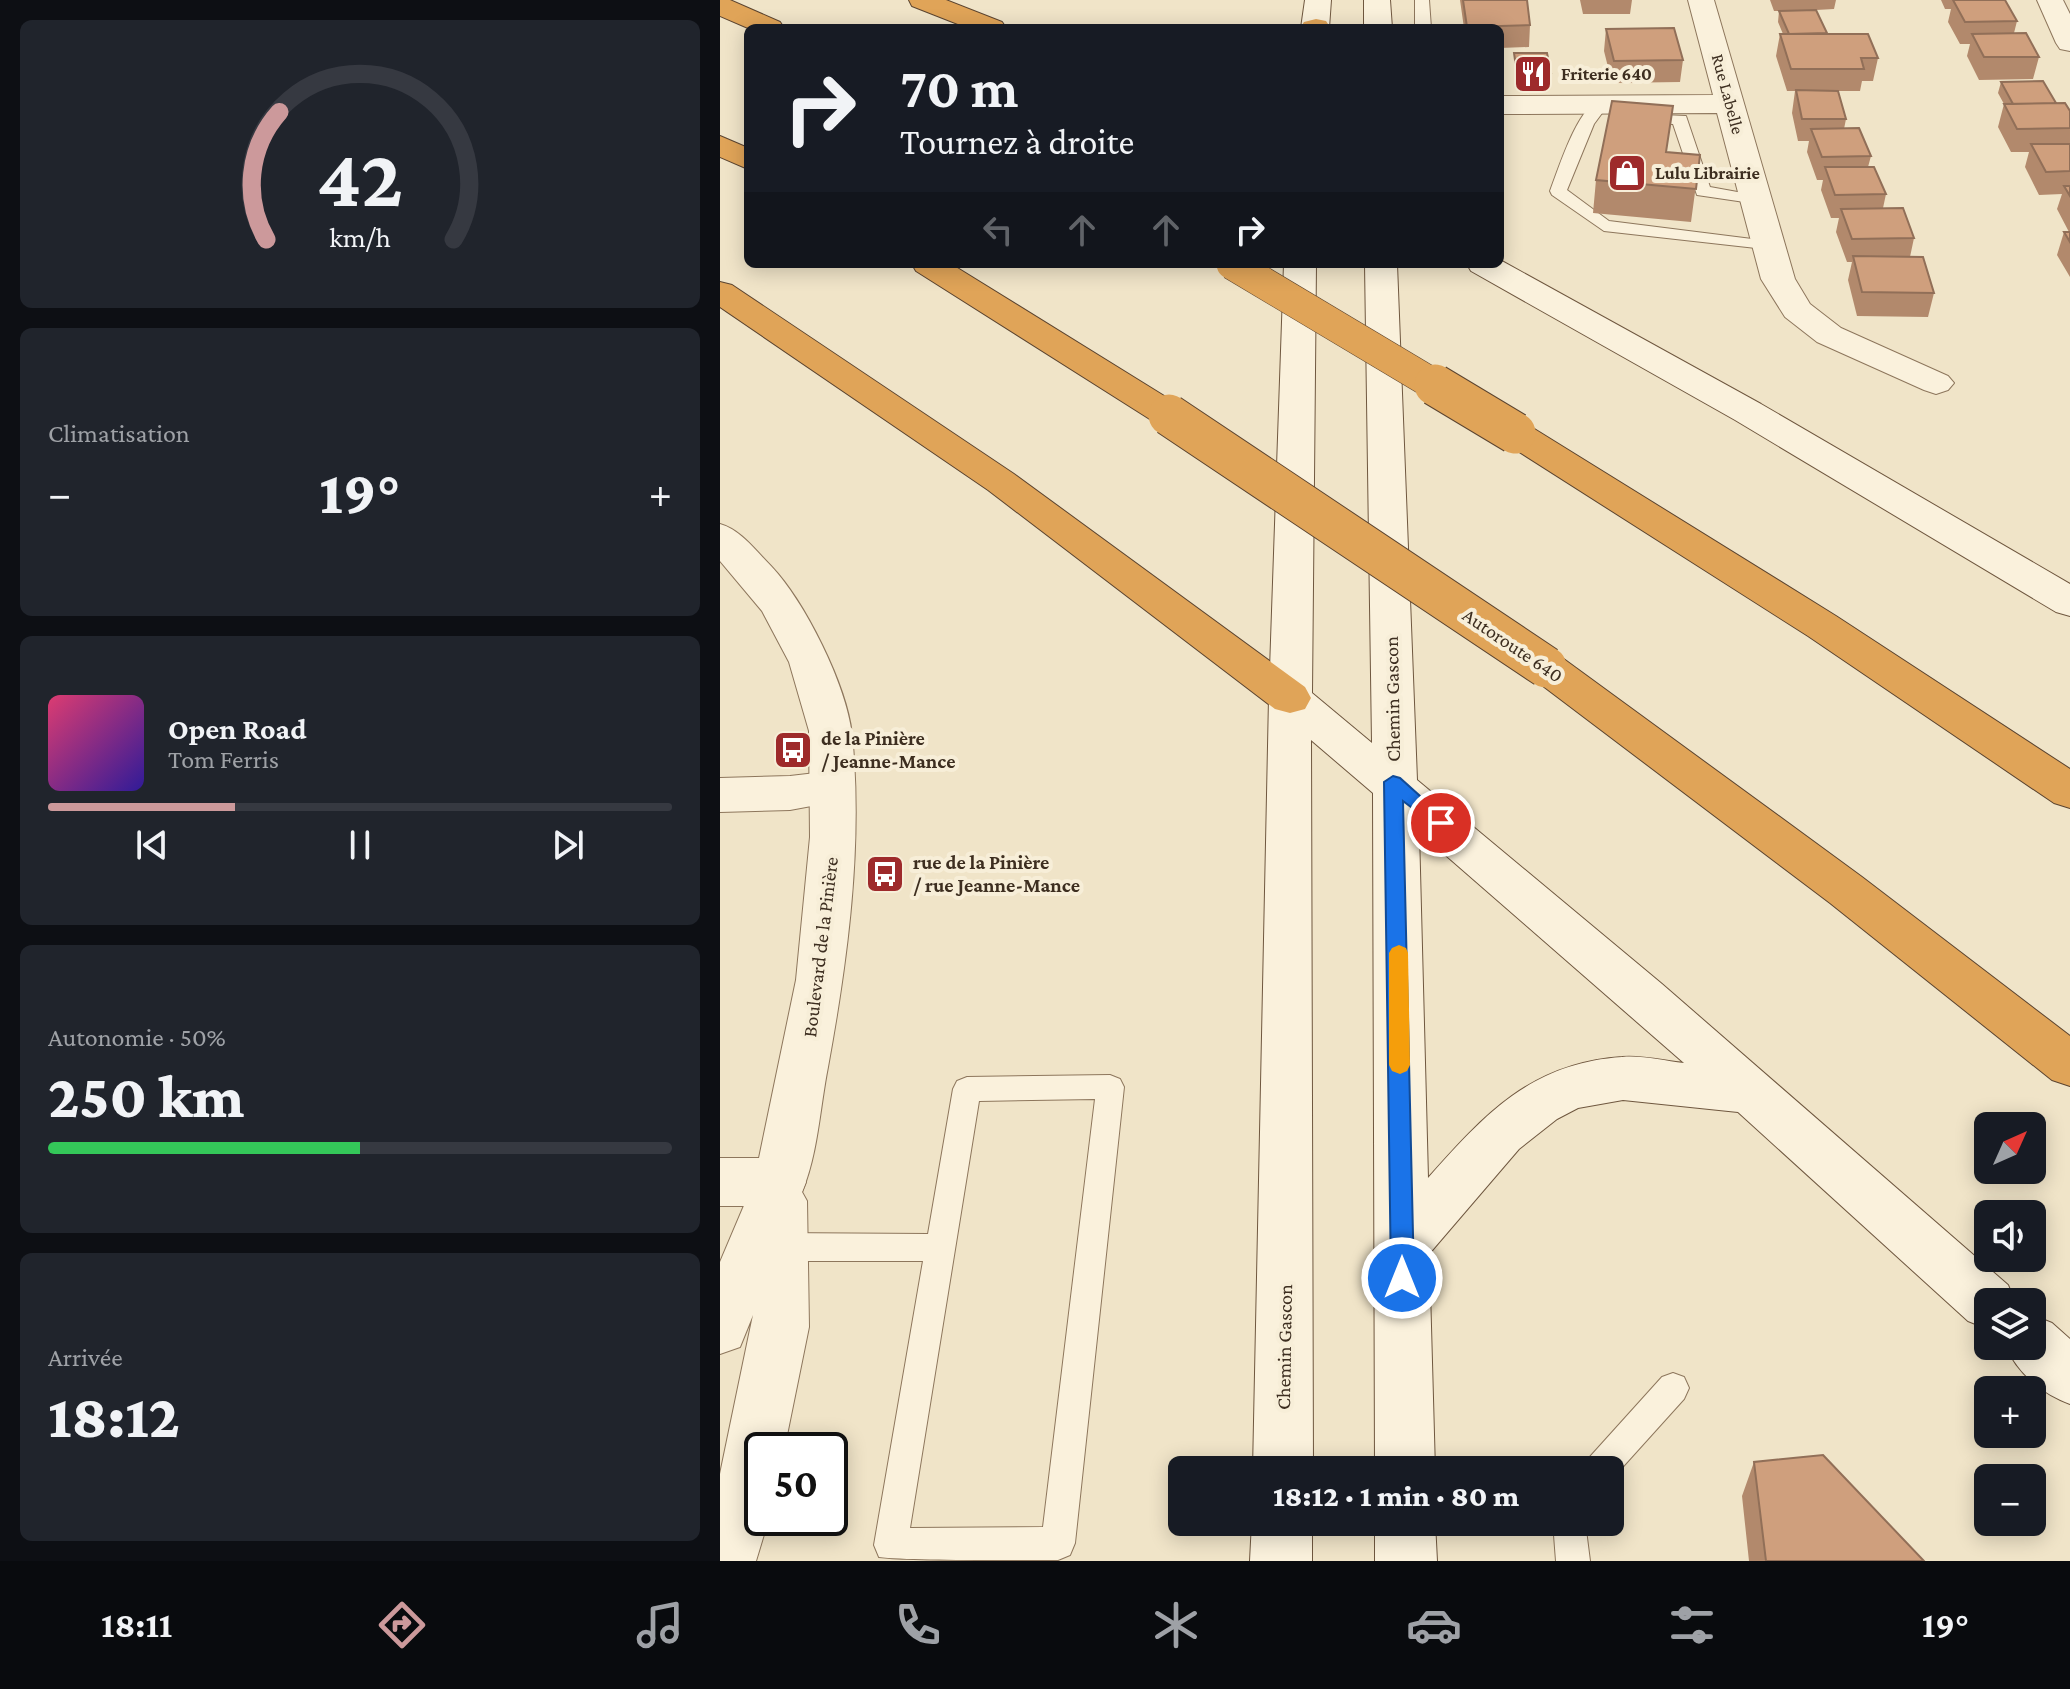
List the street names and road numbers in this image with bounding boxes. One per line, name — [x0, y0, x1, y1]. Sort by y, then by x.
street label: Rue Labelle — [1708, 52, 1748, 136]
street label: Autoroute 640 — [1459, 603, 1567, 687]
street label: Chemin Gascon — [1380, 636, 1404, 762]
street label: Boulevard de la Pinière — [798, 855, 842, 1038]
street label: Chemin Gascon — [1272, 1284, 1296, 1410]

